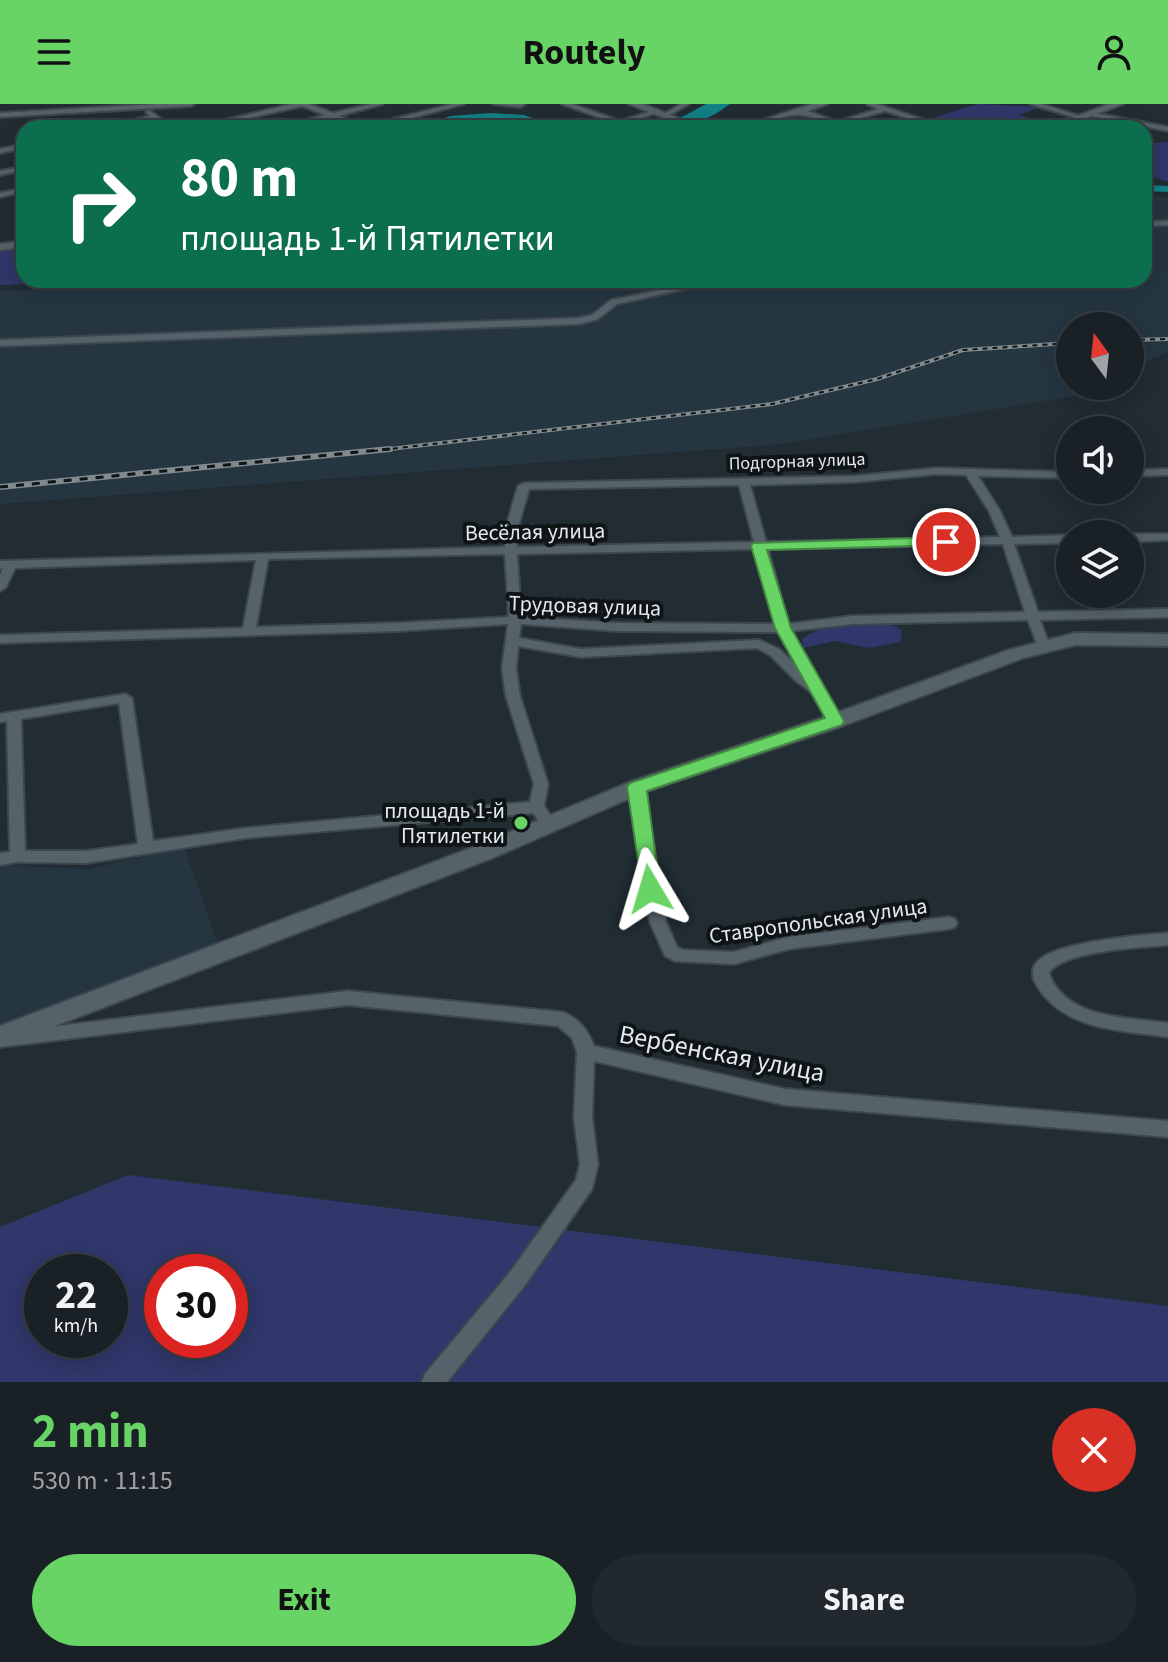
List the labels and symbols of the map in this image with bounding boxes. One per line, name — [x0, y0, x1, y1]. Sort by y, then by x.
north arrow — [1056, 312, 1144, 400]
street label: Подгорная улица — [728, 447, 866, 476]
pin — [912, 508, 980, 576]
street label: Весёлая улица — [464, 515, 606, 549]
street label: Трудовая улица — [508, 587, 662, 625]
place label: площадь 1-й Пятилетки — [384, 795, 505, 852]
marker: площадь 1-й Пятилетки — [512, 814, 530, 832]
position arrow — [608, 847, 692, 931]
street label: Ставропольская улица — [707, 890, 929, 952]
street label: Вербенская улица — [616, 1015, 828, 1092]
speed limit sign: 30 — [144, 1254, 248, 1358]

